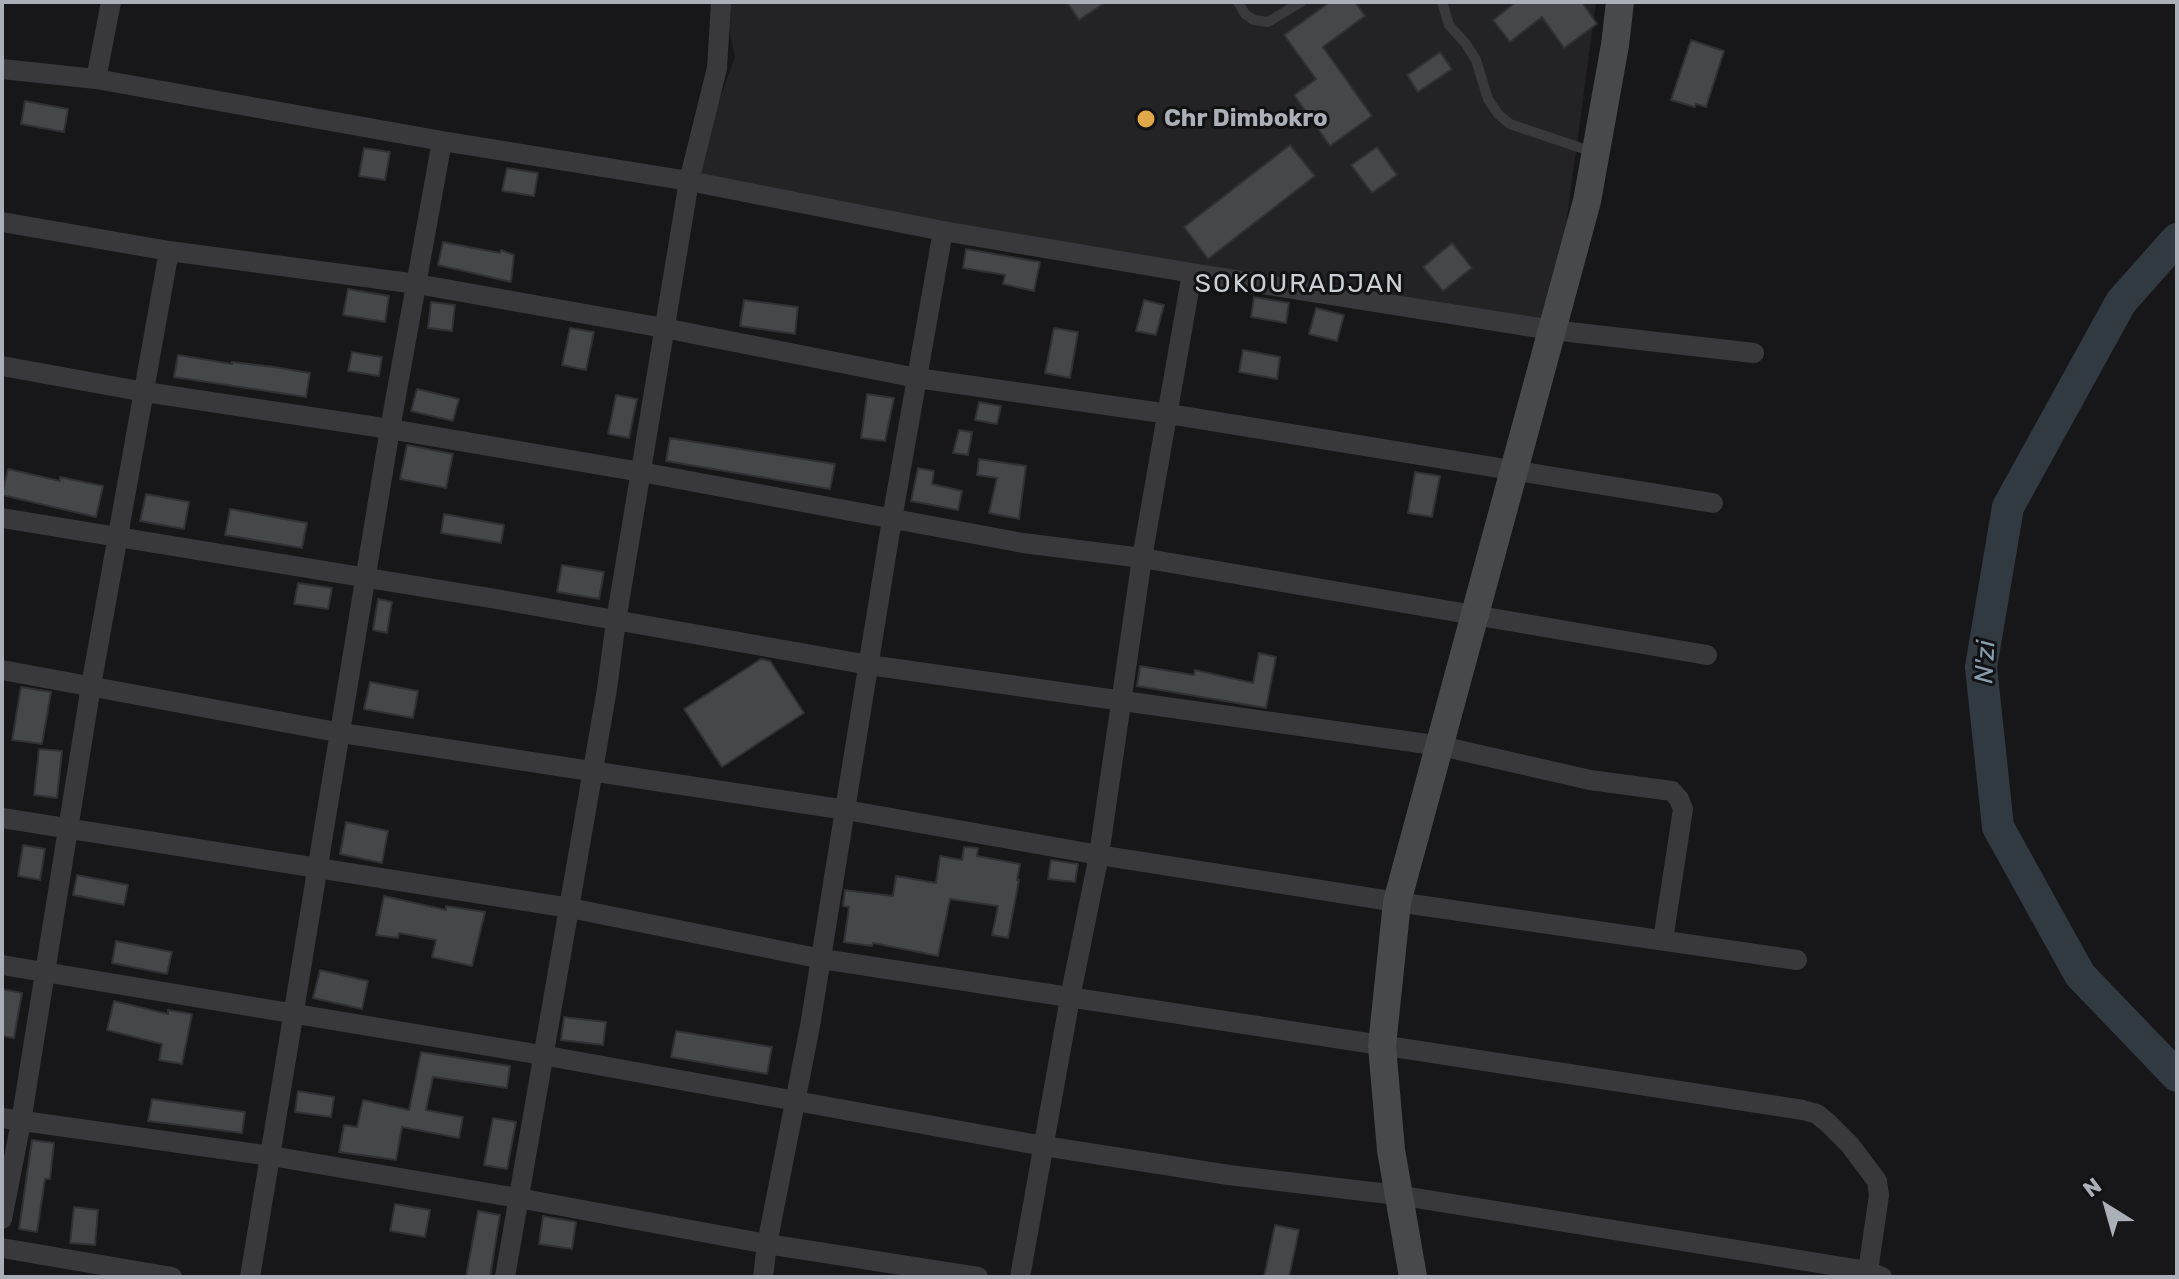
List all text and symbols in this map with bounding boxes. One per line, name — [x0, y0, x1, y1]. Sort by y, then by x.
place label: Chr Dimbokro — [1164, 105, 1328, 133]
marker: Chr Dimbokro — [1135, 108, 1157, 130]
district label: SOKOURADJAN — [1195, 268, 1405, 300]
water label: N'zi — [1969, 640, 2003, 684]
north arrow — [2067, 1167, 2147, 1247]
text: N — [2078, 1172, 2107, 1203]

